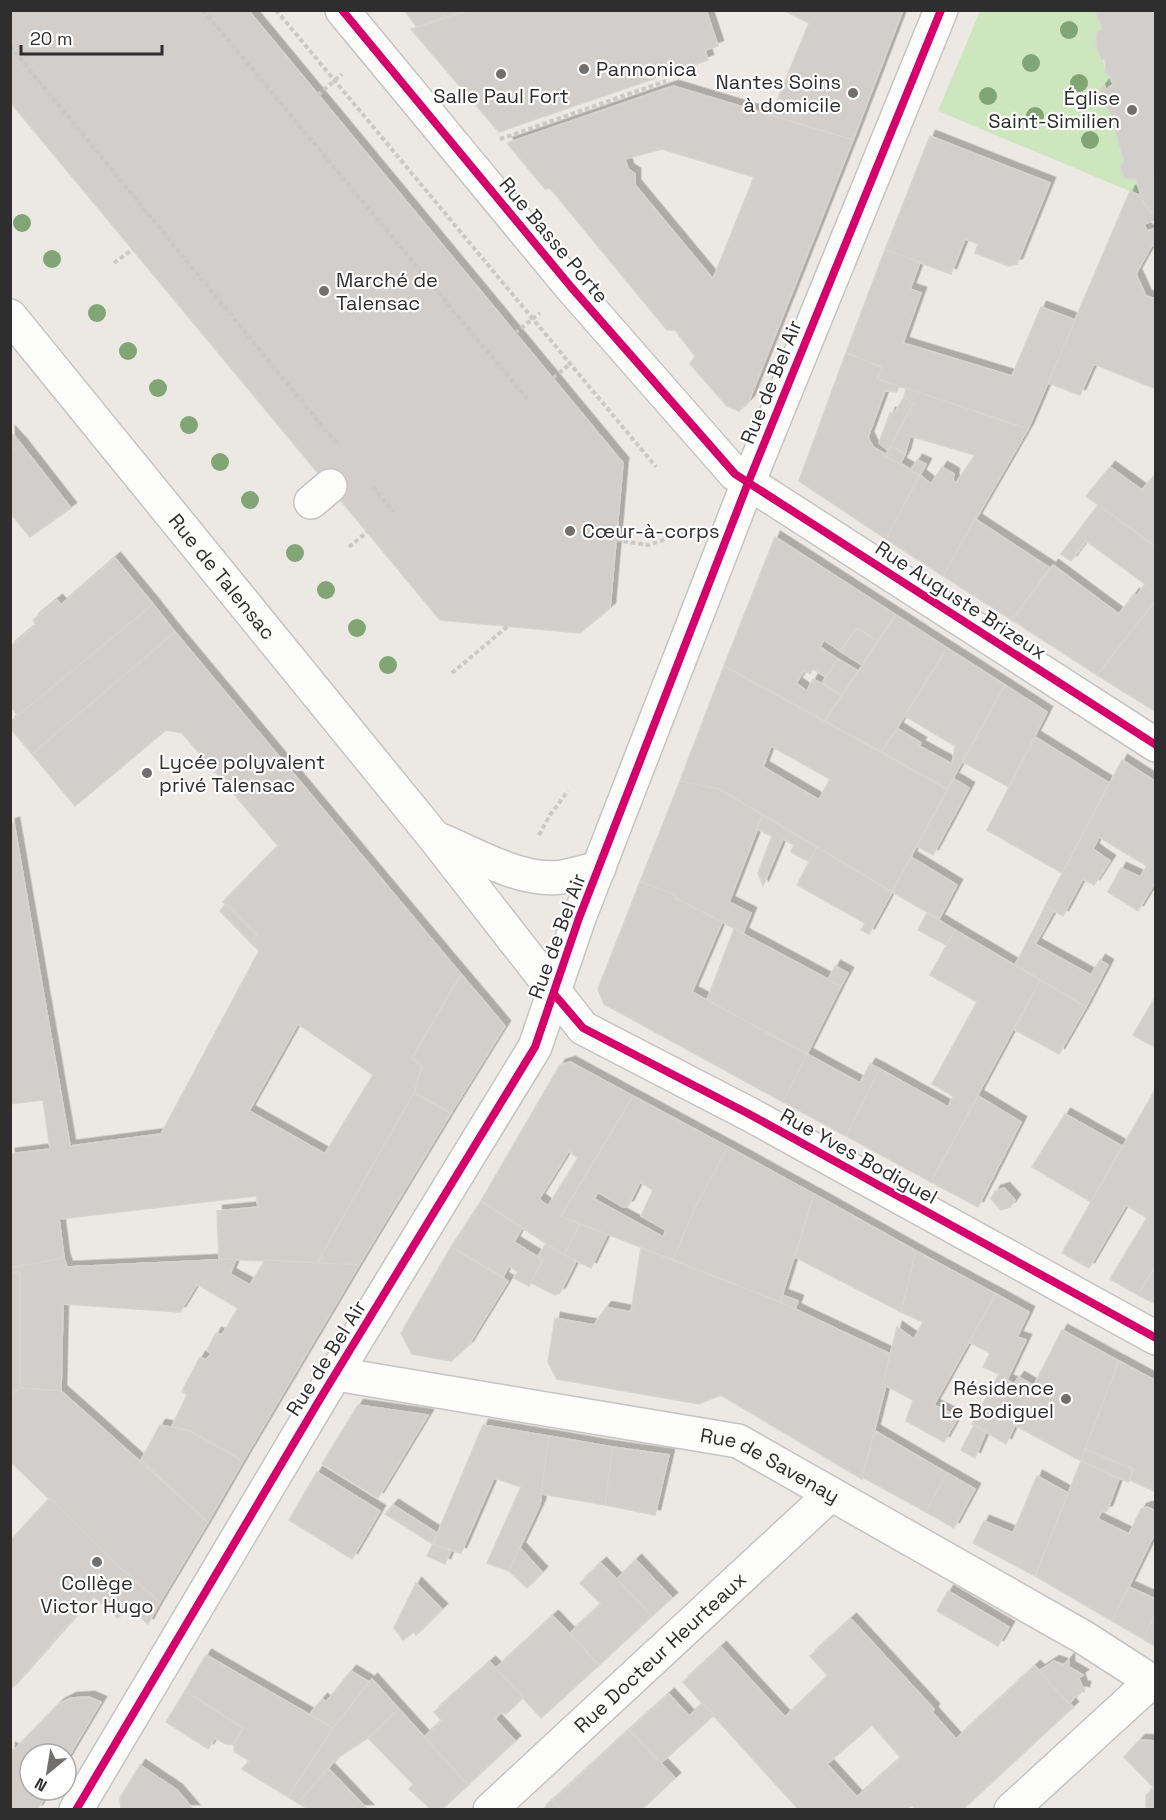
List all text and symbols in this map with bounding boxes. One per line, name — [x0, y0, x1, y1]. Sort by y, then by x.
scale bar — [21, 18, 162, 56]
text: 20 m — [30, 27, 73, 50]
place label: Pannonica — [596, 56, 697, 82]
marker: Pannonica — [577, 62, 591, 76]
marker: Salle Paul Fort — [494, 67, 508, 81]
place label: Nantes Soins à domicile — [716, 69, 841, 118]
place label: Salle Paul Fort — [433, 83, 569, 109]
place label: Église Saint-Similien — [988, 85, 1120, 134]
marker: Nantes Soins à domicile — [846, 86, 860, 100]
marker: Église Saint-Similien — [1125, 103, 1139, 117]
street label: Rue Basse Porte — [494, 172, 614, 308]
place label: Marché de Talensac — [336, 267, 438, 316]
marker: Marché de Talensac — [317, 284, 331, 298]
street label: Rue de Bel Air — [734, 316, 808, 448]
street label: Rue de Talensac — [163, 508, 281, 645]
place label: Cœur-à-corps — [582, 518, 719, 544]
marker: Cœur-à-corps — [563, 524, 577, 538]
street label: Rue Auguste Brizeux — [870, 535, 1052, 665]
place label: Lycée polyvalent privé Talensac — [159, 749, 325, 798]
marker: Lycée polyvalent privé Talensac — [140, 766, 154, 780]
street label: Rue de Bel Air — [522, 870, 592, 1002]
street label: Rue Yves Bodiguel — [776, 1102, 942, 1210]
street label: Rue de Bel Air — [280, 1295, 372, 1421]
place label: Résidence Le Bodiguel — [941, 1375, 1054, 1424]
marker: Résidence Le Bodiguel — [1059, 1392, 1073, 1406]
street label: Rue de Savenay — [698, 1422, 844, 1509]
marker: Collège Victor Hugo — [90, 1555, 104, 1569]
street label: Rue Docteur Heurteaux — [569, 1566, 752, 1738]
place label: Collège Victor Hugo — [40, 1570, 154, 1619]
north arrow — [18, 1742, 78, 1802]
text: N — [31, 1773, 51, 1796]

